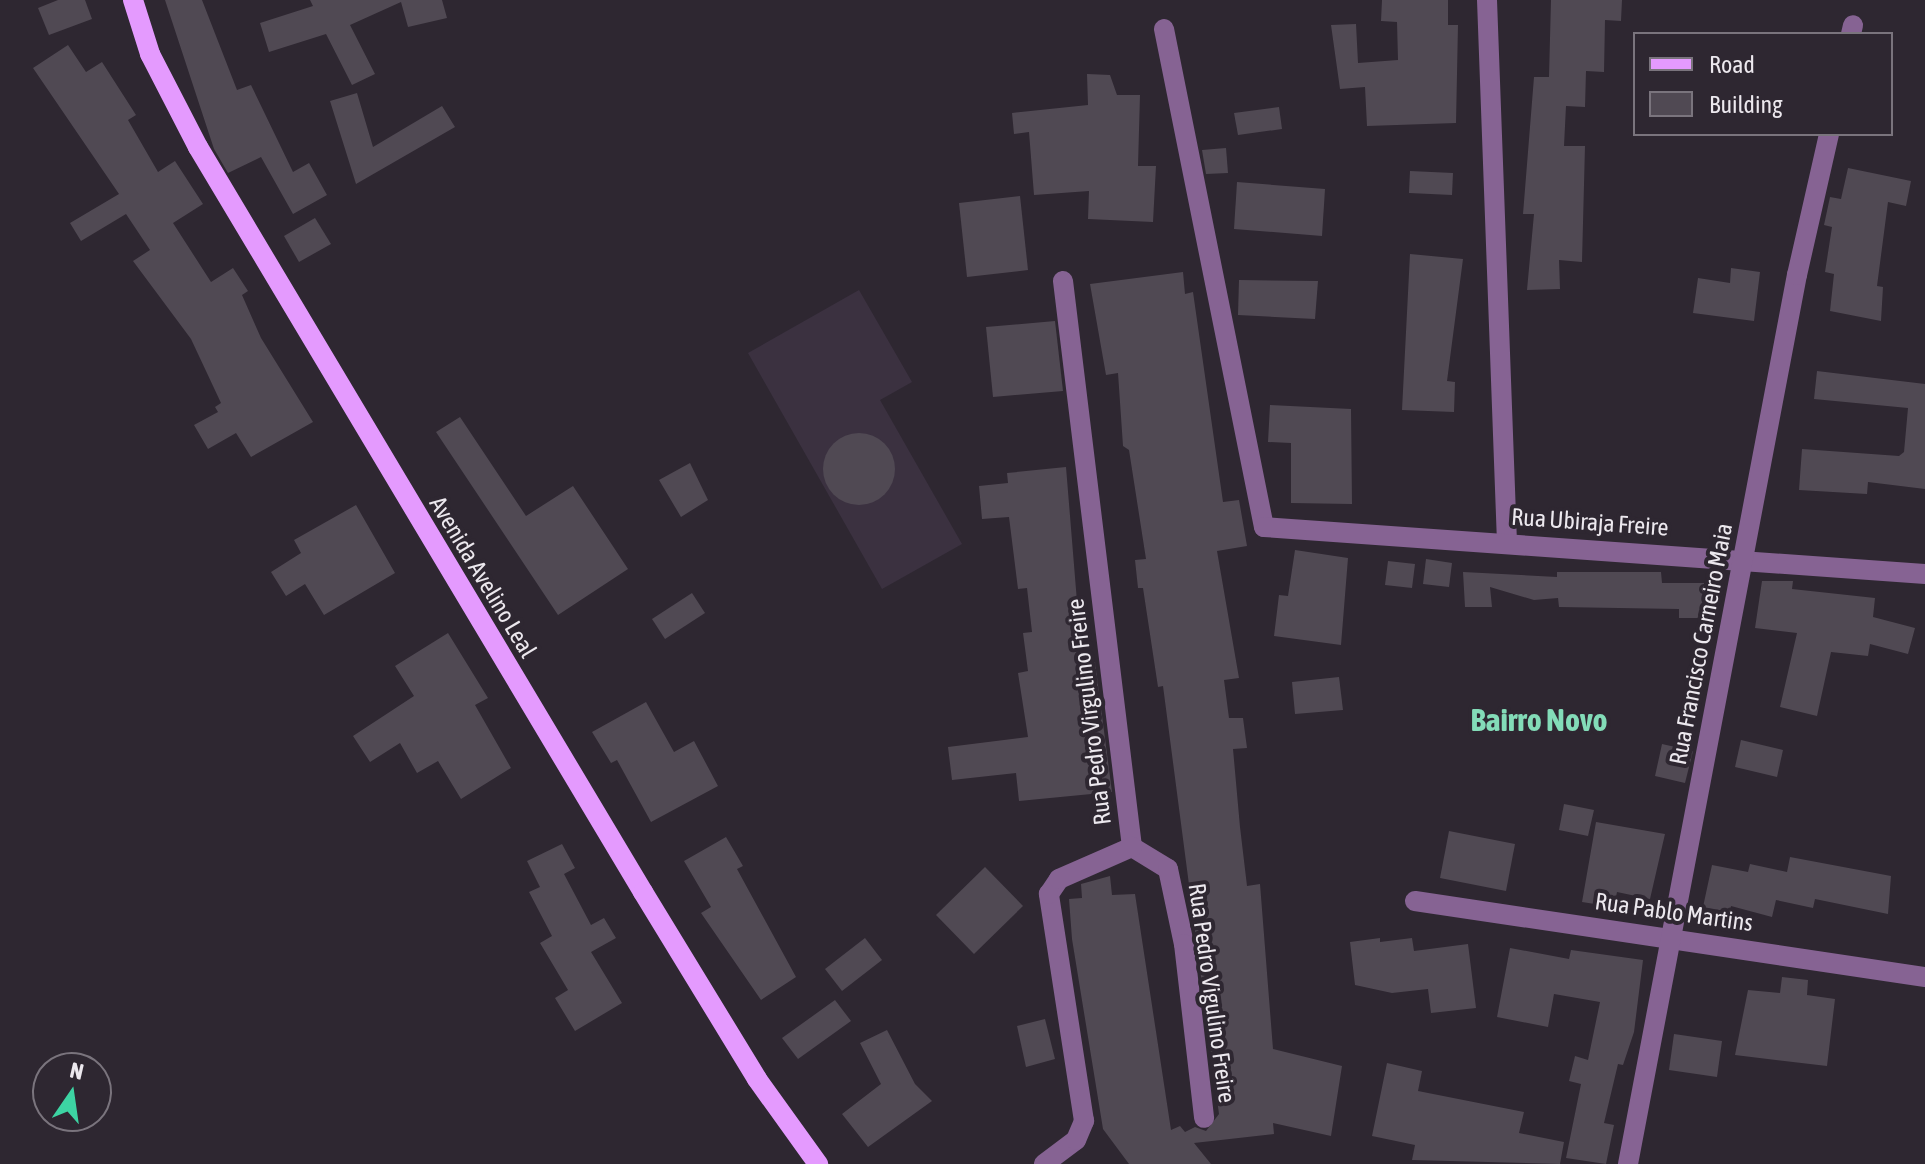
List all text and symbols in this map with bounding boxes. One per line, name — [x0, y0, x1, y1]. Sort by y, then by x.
legend — [1633, 32, 1893, 136]
text: Road — [1709, 51, 1755, 78]
text: Building — [1709, 91, 1782, 118]
street label: Avenida Avelino Leal — [423, 491, 543, 663]
street label: Rua Ubiraja Freire — [1510, 502, 1670, 542]
street label: Rua Francisco Carneiro Maia — [1663, 521, 1739, 767]
street label: Rua Pedro Virgulino Freire — [1061, 597, 1117, 827]
district label: Bairro Novo — [1470, 701, 1608, 739]
street label: Rua Pedro Vigulino Freire — [1182, 881, 1242, 1105]
street label: Rua Pablo Martins — [1593, 887, 1755, 937]
north arrow — [32, 1052, 112, 1132]
text: N — [68, 1056, 86, 1085]

